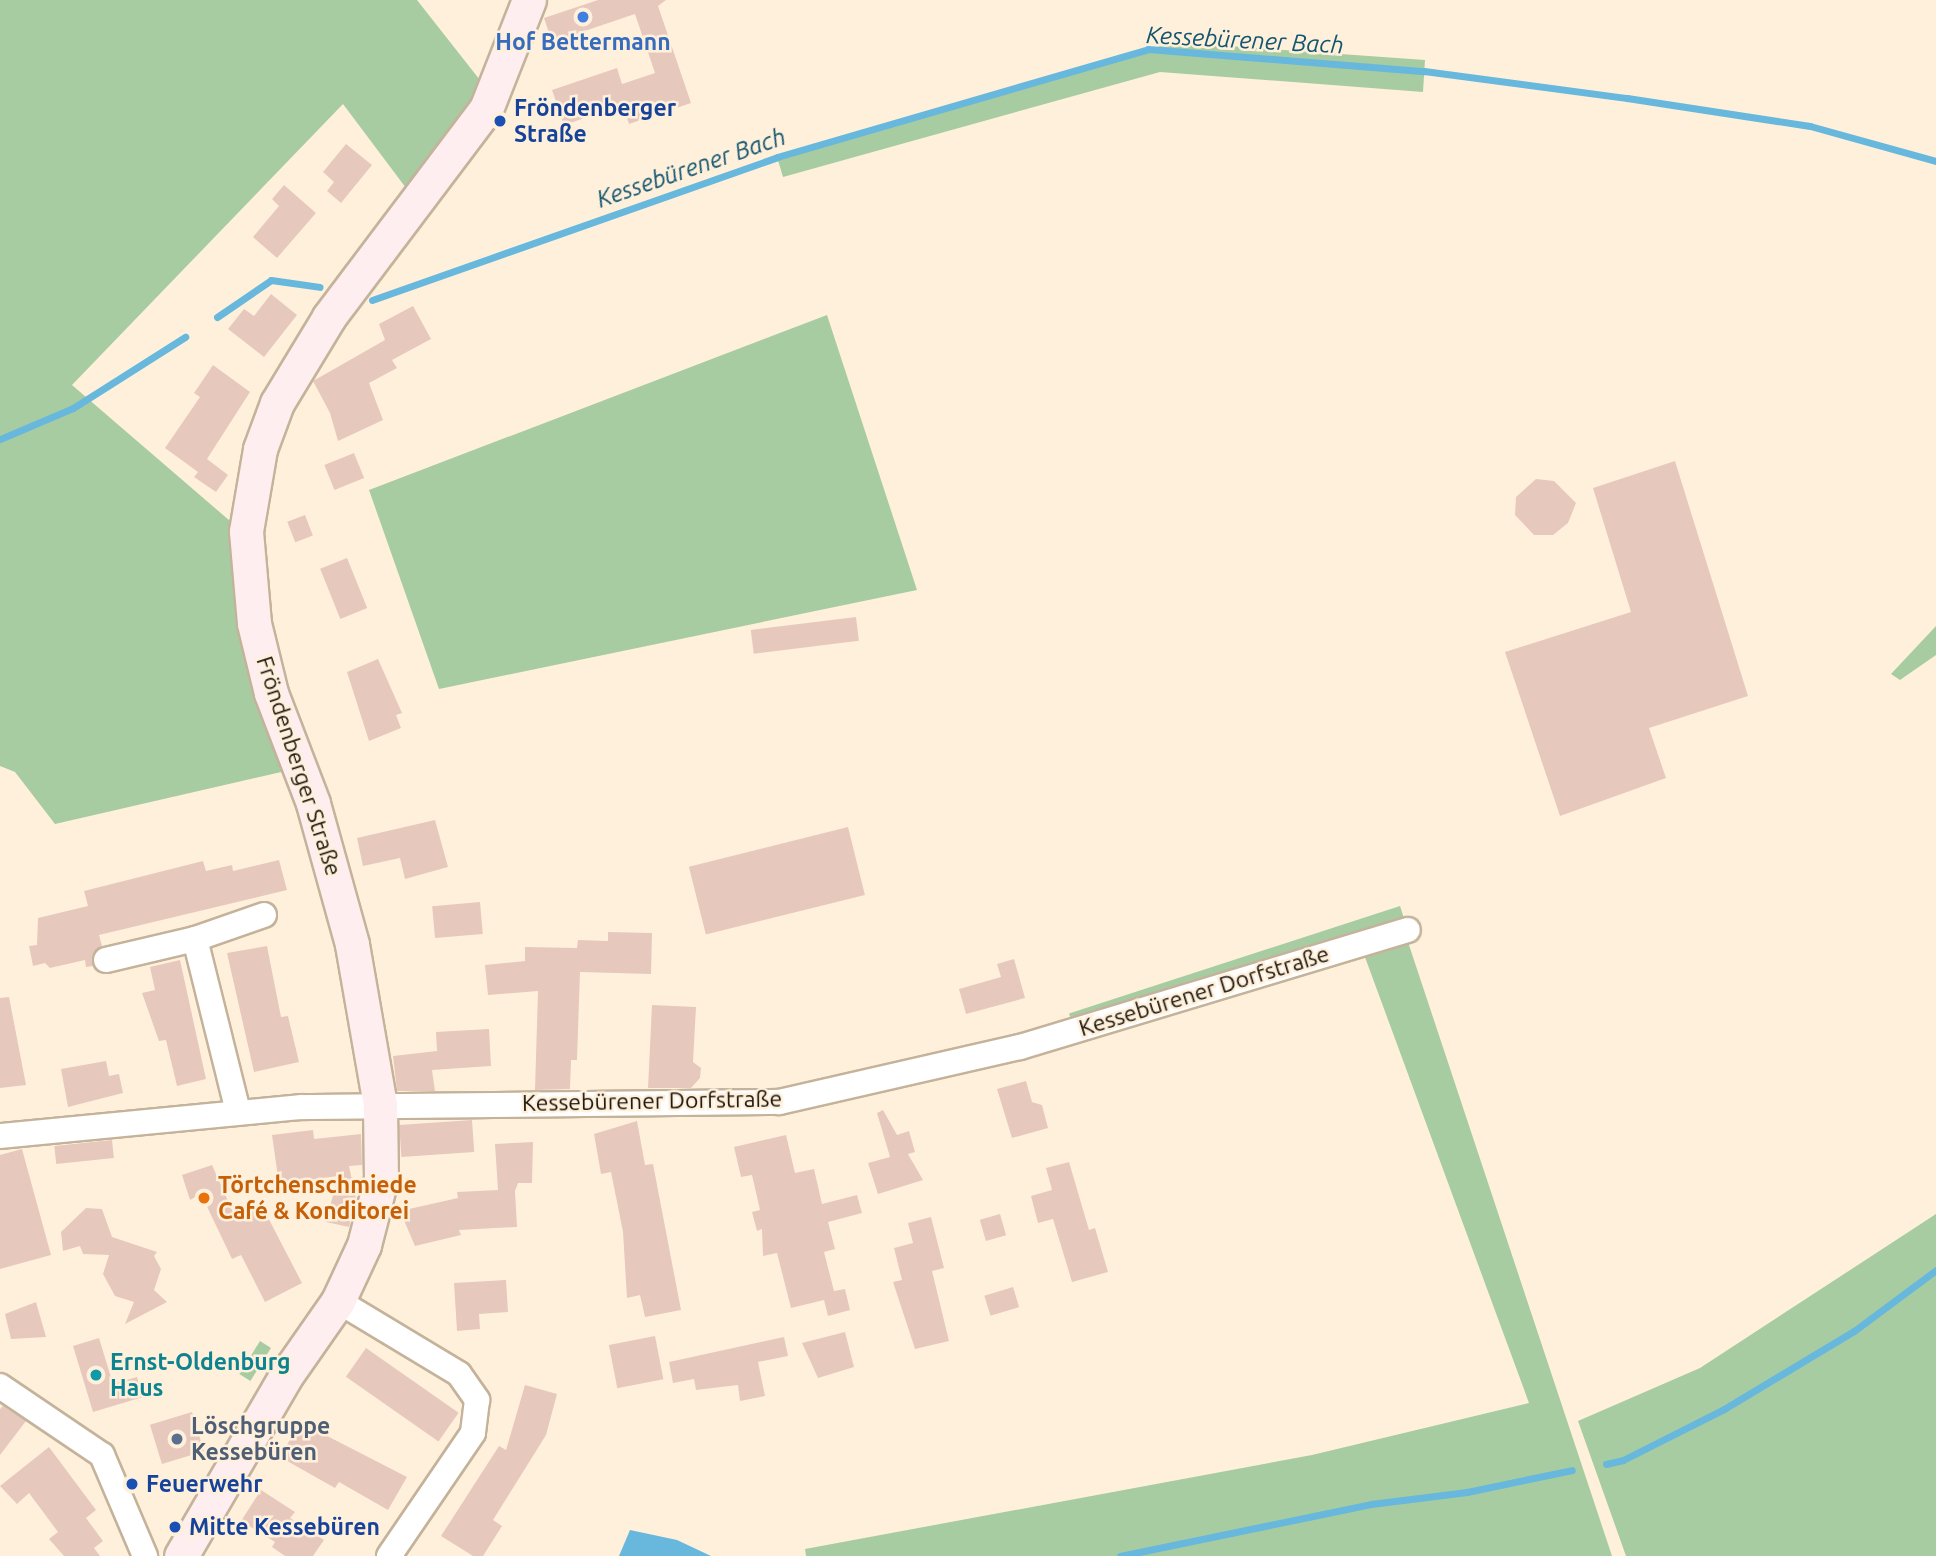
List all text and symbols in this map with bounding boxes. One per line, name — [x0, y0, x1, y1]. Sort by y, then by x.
marker: Hof Bettermann — [575, 9, 591, 25]
water label: Kessebürener Bach — [1145, 20, 1345, 60]
place label: Hof Bettermann — [495, 28, 671, 56]
place label: Fröndenberger Straße — [514, 94, 676, 148]
marker: Fröndenberger Straße — [492, 113, 508, 129]
water label: Kessebürener Bach — [593, 122, 789, 214]
street label: Fröndenberger Straße — [250, 653, 348, 879]
street label: Kessebürener Dorfstraße — [1076, 940, 1332, 1042]
street label: Kessebürener Dorfstraße — [522, 1085, 782, 1117]
place label: Törtchenschmiede Café & Konditorei — [218, 1171, 417, 1225]
marker: Törtchenschmiede Café & Konditorei — [196, 1190, 212, 1206]
place label: Ernst-Oldenburg Haus — [110, 1348, 291, 1402]
marker: Ernst-Oldenburg Haus — [88, 1367, 104, 1383]
place label: Löschgruppe Kessebüren — [191, 1412, 330, 1466]
marker: Löschgruppe Kessebüren — [169, 1431, 185, 1447]
place label: Feuerwehr — [146, 1470, 263, 1498]
marker: Feuerwehr — [124, 1476, 140, 1492]
place label: Mitte Kessebüren — [189, 1513, 380, 1541]
marker: Mitte Kessebüren — [167, 1519, 183, 1535]

